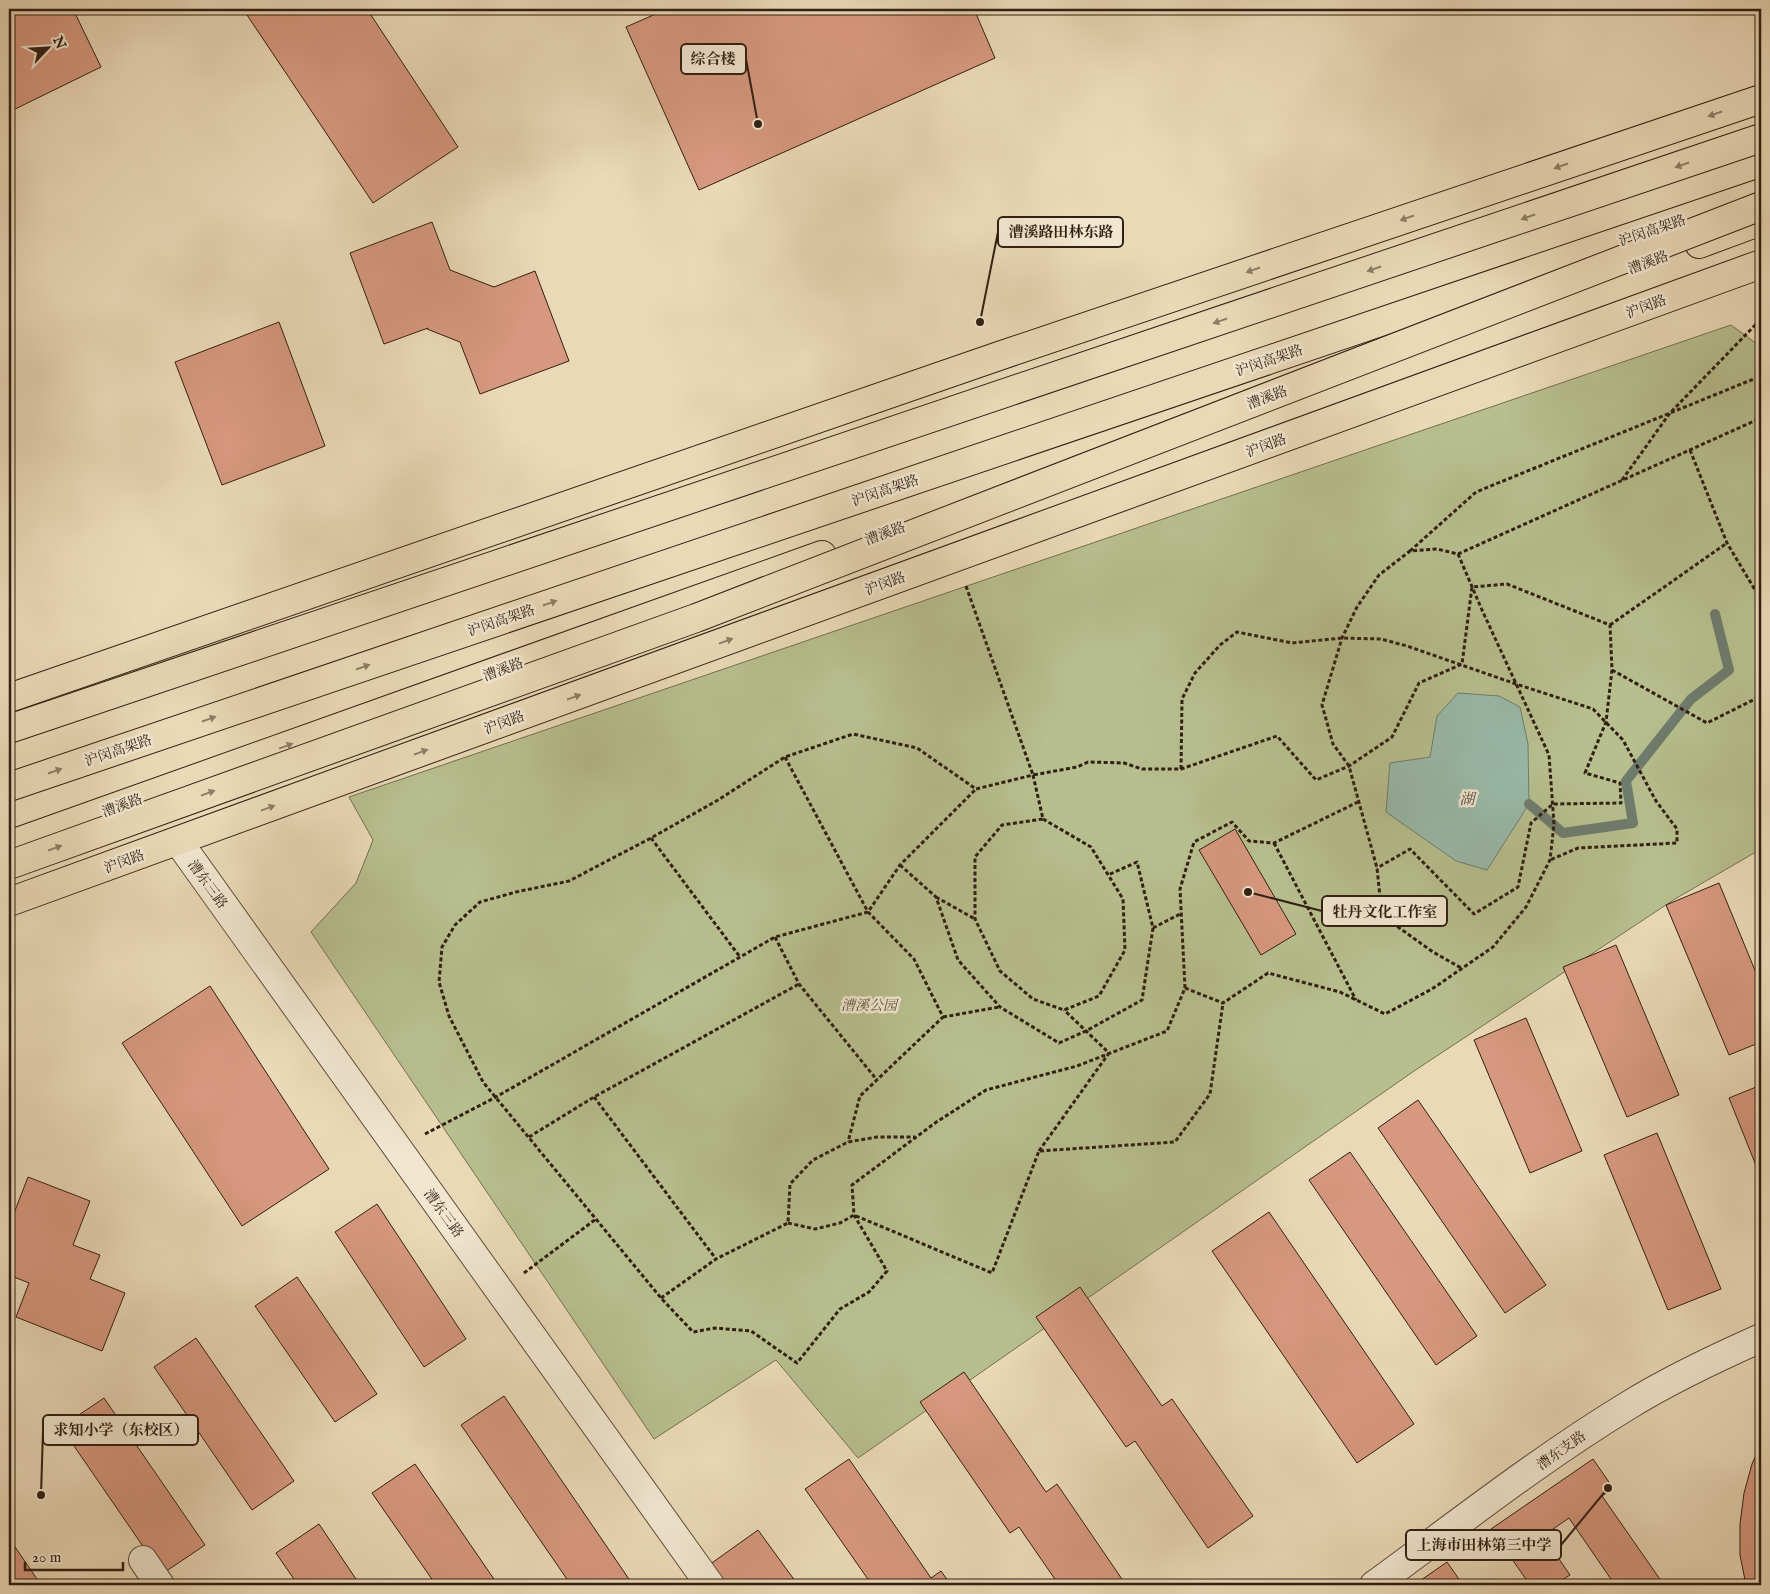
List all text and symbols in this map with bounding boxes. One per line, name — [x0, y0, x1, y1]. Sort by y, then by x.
north arrow — [22, 22, 72, 72]
text: N — [48, 33, 70, 52]
callout: 综合楼 — [681, 44, 746, 74]
text: 综合楼 — [690, 50, 736, 69]
one-way arrow — [1707, 110, 1722, 118]
one-way arrow — [1674, 161, 1689, 169]
one-way arrow — [1553, 162, 1568, 170]
street label: 沪闵高架路 — [1616, 211, 1688, 251]
one-way arrow — [1520, 213, 1535, 221]
one-way arrow — [1399, 214, 1414, 222]
callout: 漕溪路田林东路 — [998, 217, 1123, 247]
text: 漕溪路田林东路 — [1008, 223, 1114, 242]
street label: 漕溪路 — [1626, 247, 1671, 279]
one-way arrow — [1366, 265, 1381, 273]
one-way arrow — [1245, 266, 1260, 274]
street label: 沪闵路 — [1624, 291, 1669, 323]
one-way arrow — [1212, 317, 1227, 325]
street label: 沪闵高架路 — [1233, 341, 1305, 381]
street label: 漕溪路 — [1245, 382, 1290, 414]
street label: 沪闵路 — [1244, 430, 1289, 462]
street label: 沪闵高架路 — [849, 471, 921, 511]
street label: 漕溪路 — [863, 518, 908, 550]
street label: 沪闵路 — [863, 568, 908, 600]
one-way arrow — [542, 599, 557, 607]
street label: 沪闵高架路 — [465, 601, 537, 641]
one-way arrow — [719, 637, 734, 644]
street label: 漕溪路 — [481, 654, 526, 686]
one-way arrow — [355, 663, 370, 670]
one-way arrow — [566, 693, 581, 700]
street label: 沪闵路 — [482, 707, 527, 739]
one-way arrow — [202, 715, 217, 723]
street label: 沪闵高架路 — [82, 731, 154, 771]
one-way arrow — [278, 742, 293, 750]
one-way arrow — [414, 748, 429, 756]
one-way arrow — [48, 767, 63, 775]
one-way arrow — [200, 789, 215, 796]
street label: 漕溪路 — [100, 790, 145, 822]
water label: 湖 — [1459, 790, 1477, 809]
one-way arrow — [261, 804, 276, 811]
one-way arrow — [47, 844, 62, 851]
street label: 沪闵路 — [102, 846, 147, 878]
street label: 漕东三路 — [183, 857, 231, 913]
callout: 牡丹文化工作室 — [1322, 896, 1447, 926]
text: 牡丹文化工作室 — [1332, 903, 1438, 922]
park label: 漕溪公园 — [841, 997, 899, 1015]
street label: 漕东三路 — [419, 1186, 467, 1242]
callout: 求知小学（东校区） — [43, 1415, 198, 1445]
text: 求知小学（东校区） — [53, 1421, 189, 1440]
street label: 漕东支路 — [1533, 1427, 1590, 1474]
callout: 上海市田林第三中学 — [1406, 1530, 1561, 1560]
text: 上海市田林第三中学 — [1416, 1536, 1552, 1555]
scale bar — [25, 1539, 122, 1571]
text: 20 m — [32, 1548, 62, 1567]

